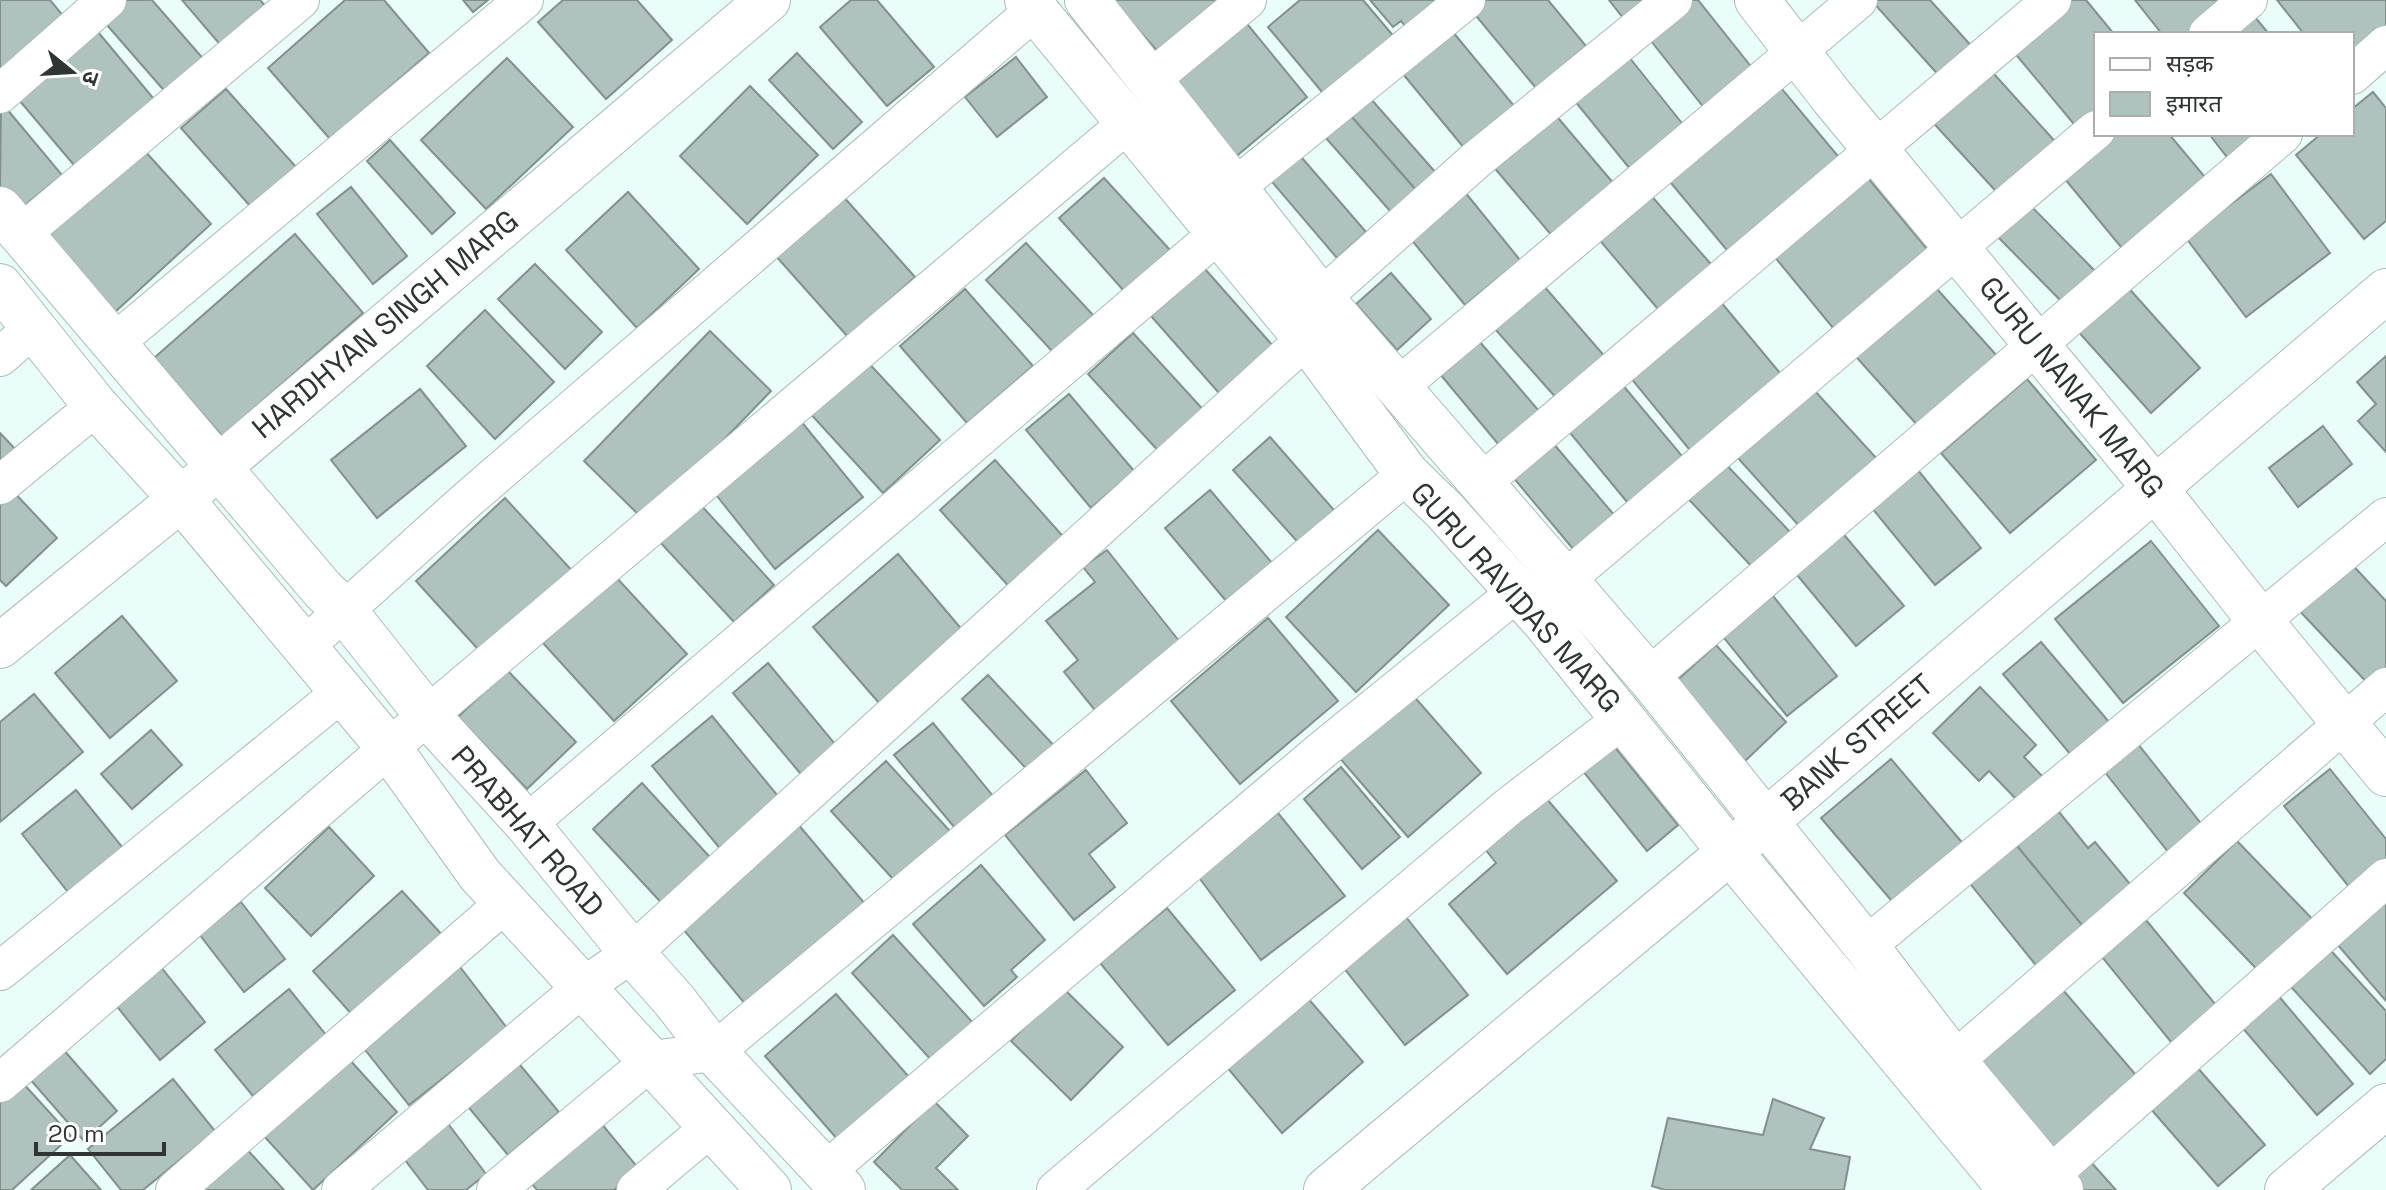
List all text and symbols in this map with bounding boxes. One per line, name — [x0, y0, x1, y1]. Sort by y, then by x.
north arrow — [32, 32, 112, 112]
legend — [2094, 32, 2354, 136]
text: सड़क — [2166, 48, 2214, 79]
text: उ — [75, 68, 106, 90]
text: इमारत — [2166, 88, 2223, 119]
street label: HARDHYAN SINGH MARG — [244, 201, 526, 447]
street label: GURU NANAK MARG — [1971, 268, 2173, 506]
street label: GURU RAVIDAS MARG — [1402, 474, 1630, 720]
street label: BANK STREET — [1773, 665, 1941, 819]
street label: PRABHAT ROAD — [443, 737, 613, 925]
scale bar — [36, 1106, 164, 1156]
text: 20 m — [48, 1118, 105, 1149]

